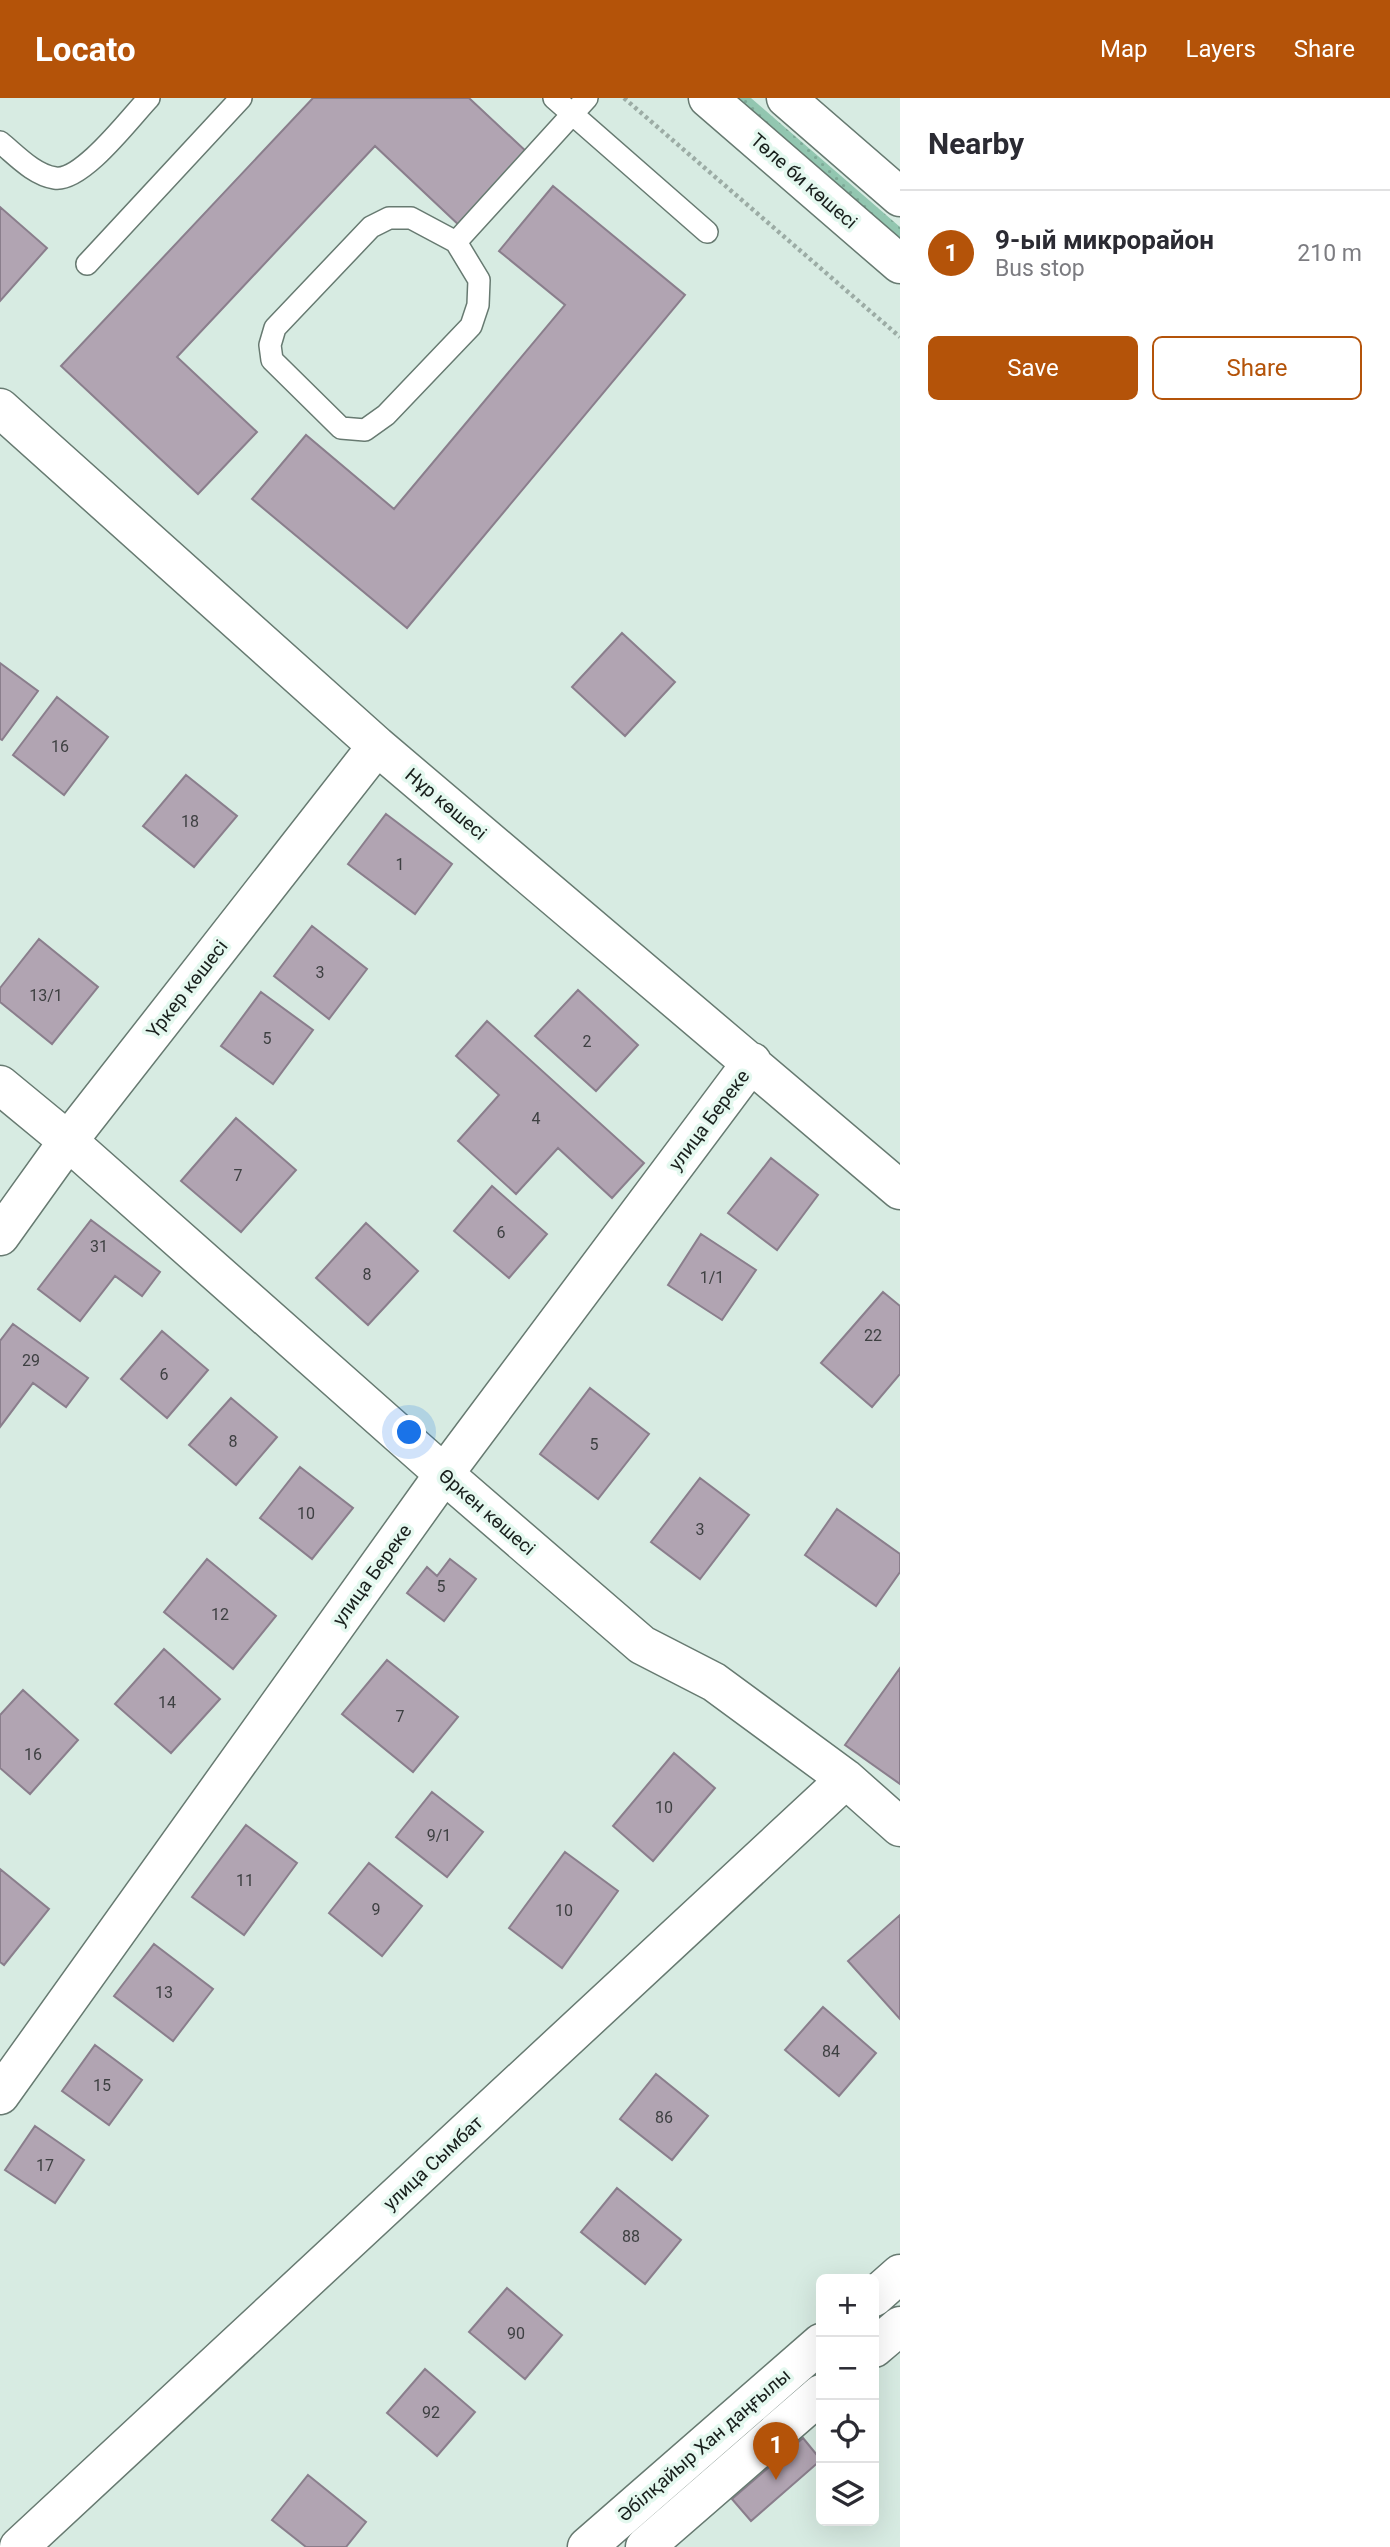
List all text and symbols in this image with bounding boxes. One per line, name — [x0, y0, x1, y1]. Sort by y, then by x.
text: Locato — [35, 30, 136, 69]
text: Map — [1100, 35, 1148, 63]
text: Layers — [1186, 35, 1256, 63]
text: Share — [1294, 35, 1355, 63]
text: Nearby — [928, 126, 1024, 161]
street label: Төле би көшесі — [746, 128, 862, 234]
text: 9-ый микрорайон — [995, 225, 1214, 255]
text: 1 — [944, 240, 958, 267]
text: 210 m — [1297, 240, 1362, 267]
text: Bus stop — [995, 255, 1085, 282]
button: Save — [928, 336, 1138, 400]
button: Share — [1152, 336, 1362, 400]
house number: 16 — [51, 737, 69, 756]
street label: Нұр көшесі — [401, 763, 491, 845]
house number: 18 — [181, 812, 199, 831]
house number: 1 — [396, 855, 405, 874]
street label: Үркер көшесі — [142, 935, 232, 1043]
house number: 3 — [316, 963, 325, 982]
house number: 13/1 — [29, 986, 63, 1005]
house number: 5 — [263, 1029, 272, 1048]
house number: 2 — [583, 1032, 592, 1051]
street label: улица Береке — [664, 1065, 754, 1175]
house number: 4 — [532, 1109, 541, 1128]
house number: 7 — [234, 1166, 243, 1185]
house number: 6 — [497, 1223, 506, 1242]
house number: 31 — [90, 1237, 108, 1256]
house number: 8 — [363, 1265, 372, 1284]
house number: 1/1 — [700, 1268, 724, 1287]
house number: 22 — [864, 1326, 882, 1345]
house number: 29 — [22, 1351, 40, 1370]
house number: 6 — [160, 1365, 169, 1384]
your location — [392, 1415, 426, 1449]
house number: 8 — [229, 1432, 238, 1451]
house number: 5 — [590, 1435, 599, 1454]
street label: Өркен көшесі — [434, 1464, 540, 1560]
house number: 10 — [297, 1504, 315, 1523]
street label: улица Береке — [327, 1520, 417, 1630]
house number: 3 — [696, 1520, 705, 1539]
house number: 5 — [437, 1577, 446, 1596]
house number: 12 — [211, 1605, 229, 1624]
house number: 14 — [158, 1693, 176, 1712]
house number: 7 — [396, 1707, 405, 1726]
house number: 16 — [24, 1745, 42, 1764]
house number: 10 — [655, 1798, 673, 1817]
house number: 9/1 — [427, 1826, 451, 1845]
house number: 11 — [236, 1871, 254, 1890]
house number: 9 — [372, 1900, 381, 1919]
house number: 10 — [555, 1901, 573, 1920]
house number: 13 — [155, 1983, 173, 2002]
house number: 84 — [822, 2042, 840, 2061]
house number: 15 — [93, 2076, 111, 2095]
house number: 86 — [655, 2108, 673, 2127]
street label: улица Сымбат — [378, 2111, 488, 2215]
house number: 17 — [36, 2156, 54, 2175]
house number: 88 — [622, 2227, 640, 2246]
map controls — [816, 2274, 879, 2526]
button: + — [816, 2274, 879, 2337]
house number: 90 — [507, 2324, 525, 2343]
button: − — [816, 2337, 879, 2400]
street label: Әбілқайыр Хан даңғылы — [613, 2364, 795, 2526]
button: locate — [816, 2400, 879, 2463]
house number: 92 — [422, 2403, 440, 2422]
pin: 1 — [753, 2422, 799, 2480]
button: layers — [816, 2463, 879, 2526]

